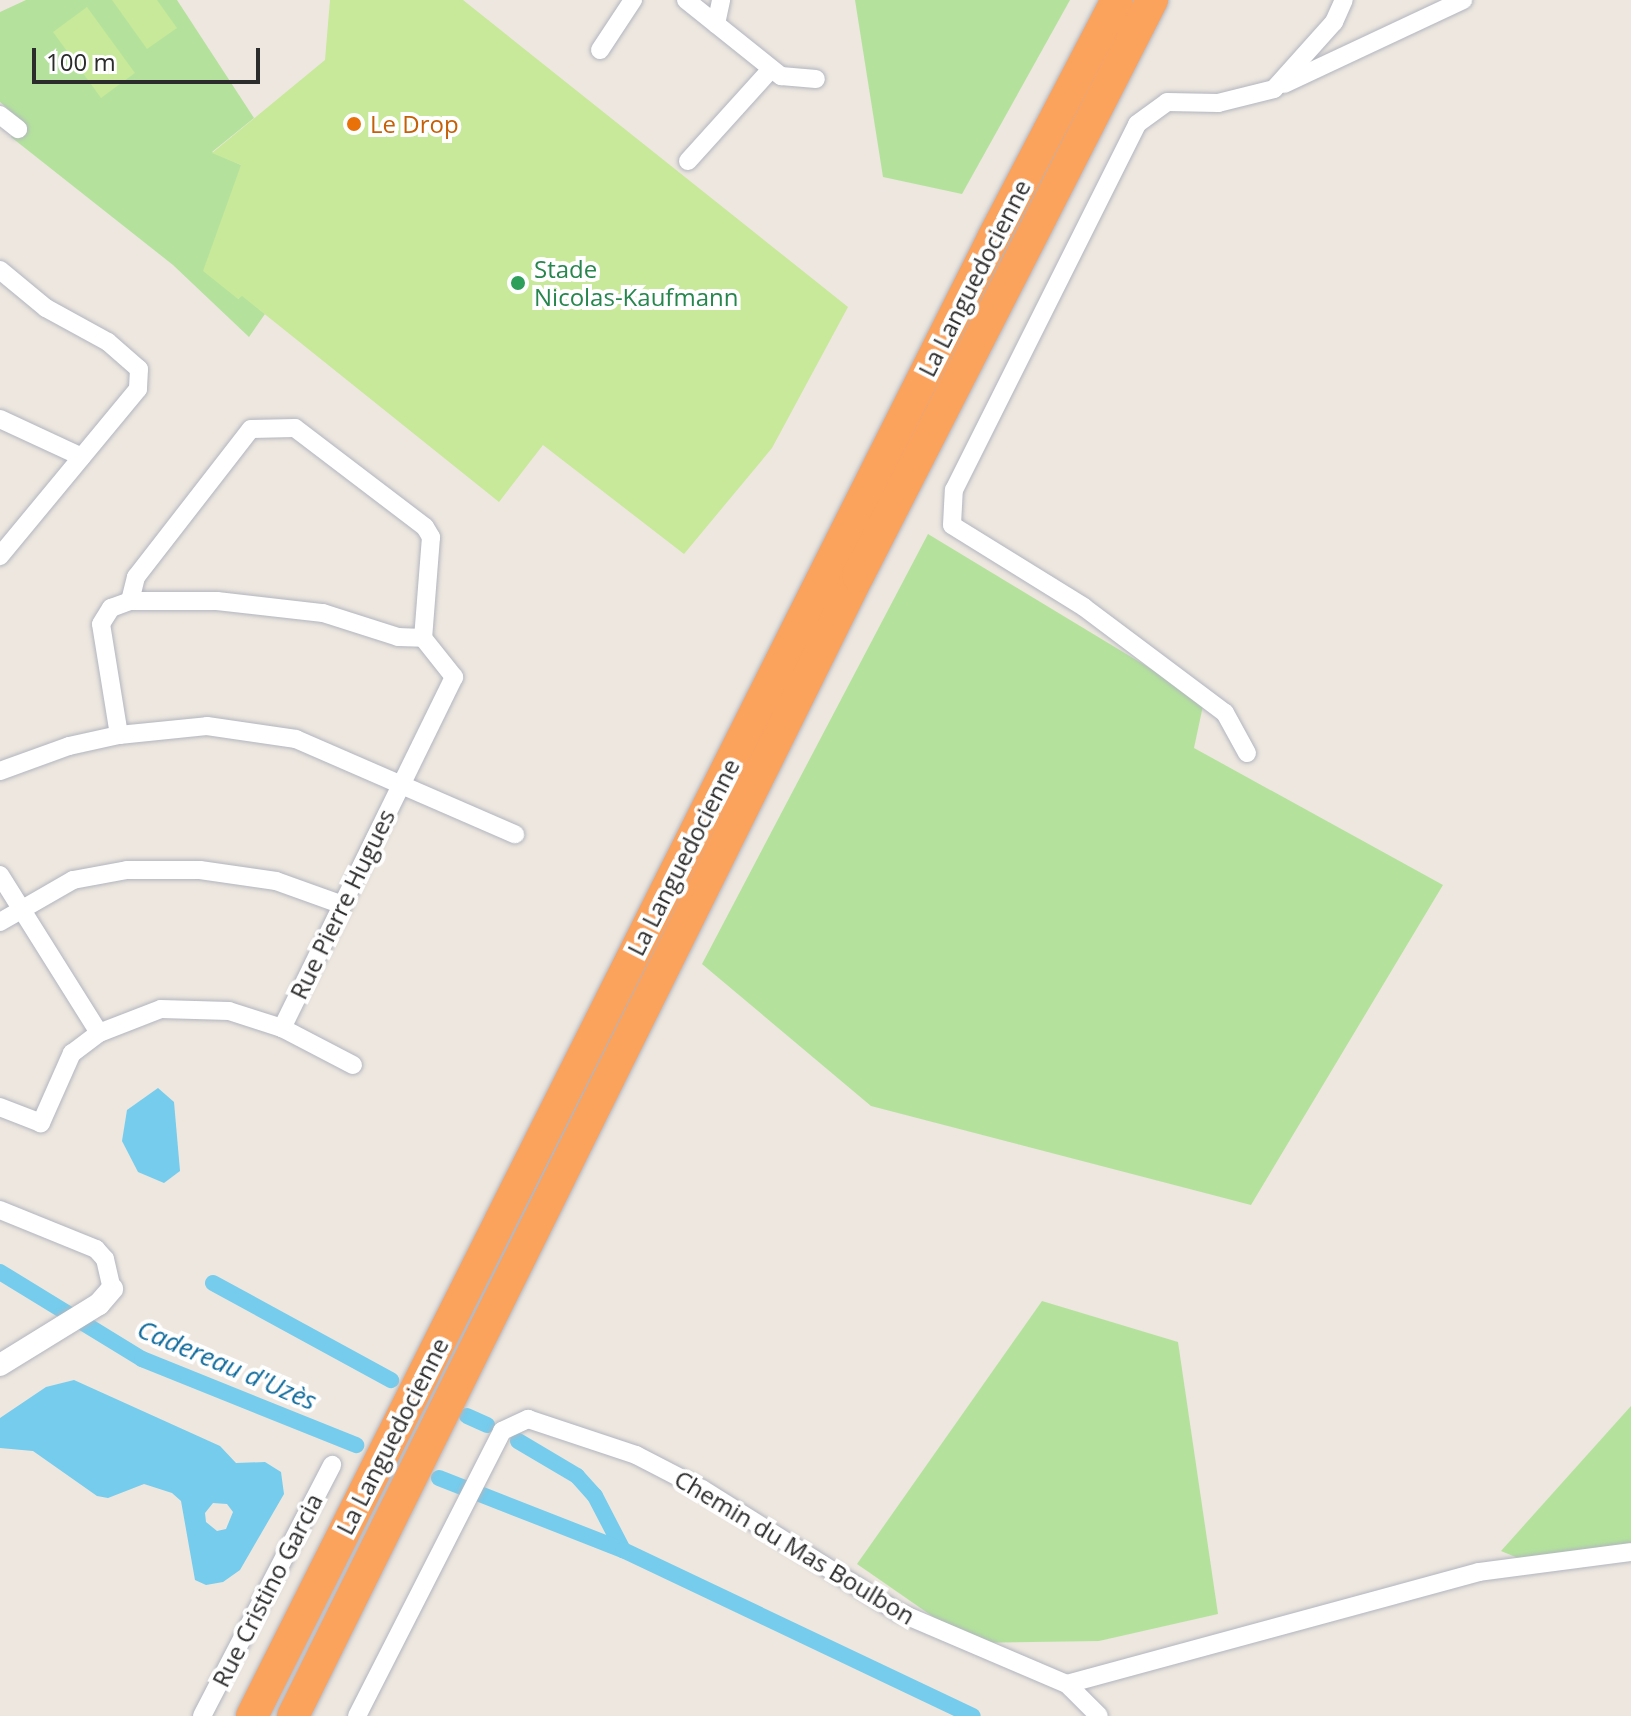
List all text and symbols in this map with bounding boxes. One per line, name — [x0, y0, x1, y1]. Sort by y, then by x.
scale bar — [36, 32, 264, 82]
text: 100 m — [46, 45, 116, 78]
place label: Le Drop — [370, 110, 459, 138]
marker: Le Drop — [345, 115, 363, 133]
street label: La Languedocienne — [912, 175, 1036, 381]
place label: Stade Nicolas-Kaufmann — [534, 255, 738, 311]
marker: Stade Nicolas-Kaufmann — [509, 274, 527, 292]
street label: La Languedocienne — [621, 754, 745, 960]
street label: Rue Pierre Hugues — [284, 804, 400, 1004]
water label: Cadereau d'Uzès — [133, 1313, 321, 1417]
street label: La Languedocienne — [330, 1333, 454, 1539]
street label: Chemin du Mas Boulbon — [670, 1464, 920, 1630]
street label: Rue Cristino Garcia — [206, 1489, 328, 1691]

